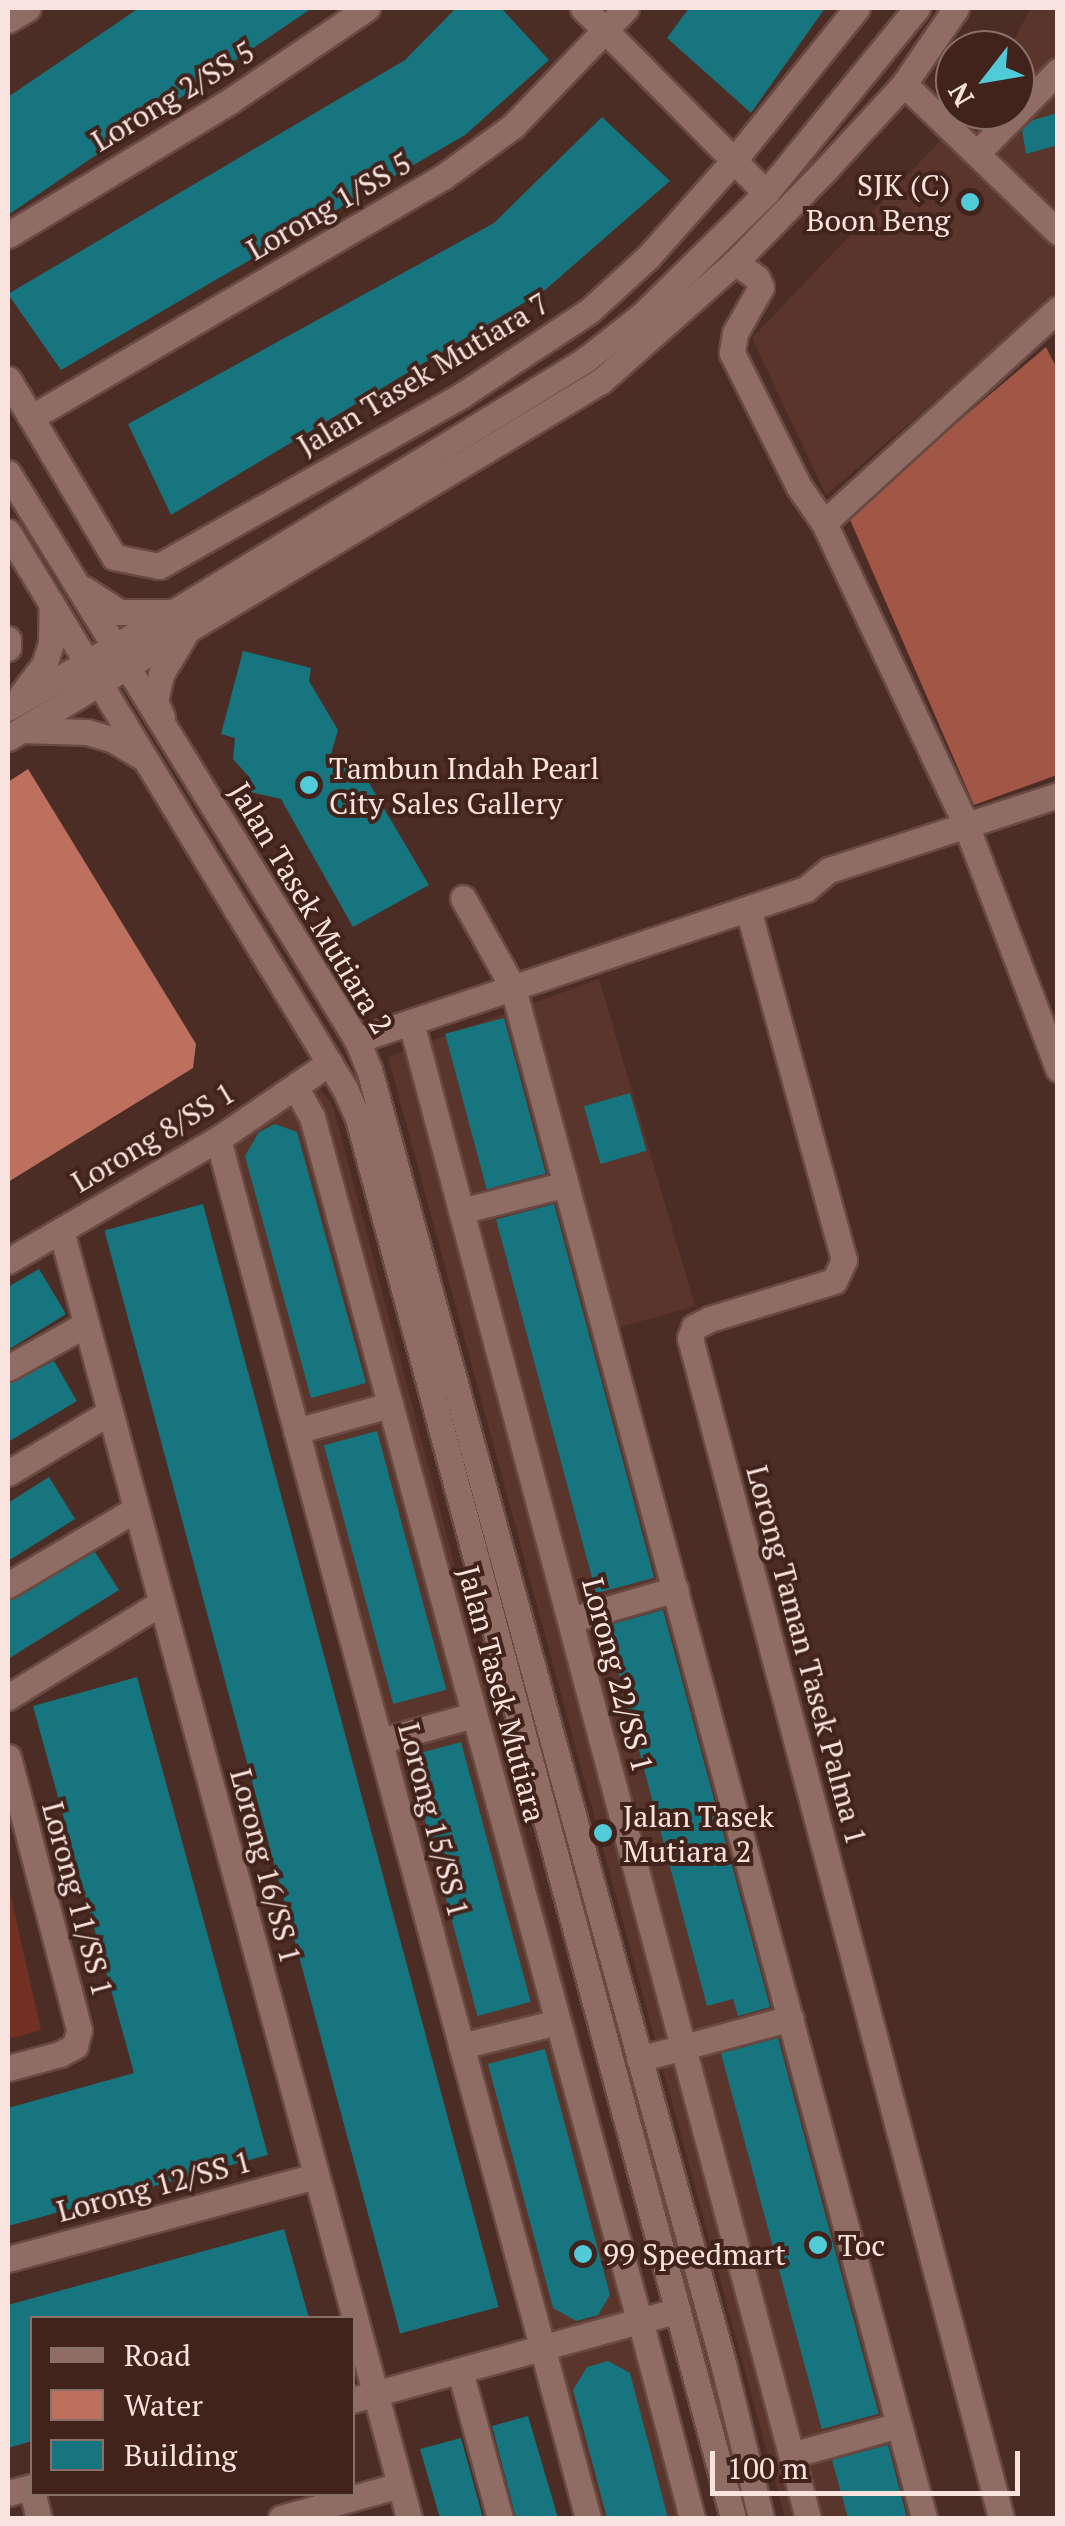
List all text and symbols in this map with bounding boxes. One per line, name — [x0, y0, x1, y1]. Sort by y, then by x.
north arrow — [935, 30, 1035, 130]
street label: Lorong 2/SS 5 — [85, 33, 261, 159]
text: N — [939, 76, 982, 113]
street label: Lorong 1/SS 5 — [240, 144, 418, 268]
place label: SJK (C) Boon Beng — [806, 167, 950, 238]
marker: SJK (C) Boon Beng — [959, 191, 981, 213]
street label: Jalan Tasek Mutiara 7 — [291, 285, 555, 463]
place label: Tambun Indah Pearl City Sales Gallery — [329, 750, 599, 820]
marker: Tambun Indah Pearl City Sales Gallery — [298, 774, 320, 796]
street label: Jalan Tasek Mutiara 2 — [222, 776, 400, 1040]
street label: Lorong 8/SS 1 — [65, 1074, 241, 1200]
street label: Lorong Taman Tasek Palma 1 — [739, 1461, 875, 1849]
street label: Jalan Tasek Mutiara — [451, 1562, 553, 1826]
street label: Lorong 22/SS 1 — [575, 1574, 661, 1776]
street label: Lorong 15/SS 1 — [391, 1719, 477, 1921]
street label: Lorong 16/SS 1 — [223, 1765, 309, 1967]
street label: Lorong 11/SS 1 — [35, 1798, 121, 2000]
place label: Jalan Tasek Mutiara 2 — [623, 1798, 774, 1868]
marker: Jalan Tasek Mutiara 2 — [592, 1822, 614, 1844]
street label: Lorong 12/SS 1 — [53, 2143, 255, 2229]
place label: Toc — [838, 2227, 885, 2263]
marker: Toc — [807, 2234, 829, 2256]
place label: 99 Speedmart — [603, 2236, 786, 2272]
marker: 99 Speedmart — [572, 2243, 594, 2265]
legend — [30, 2316, 355, 2496]
text: Road — [124, 2335, 191, 2375]
text: Water — [124, 2385, 203, 2425]
scale bar — [715, 2431, 1025, 2493]
text: Building — [124, 2435, 237, 2475]
text: 100 m — [727, 2448, 808, 2488]

